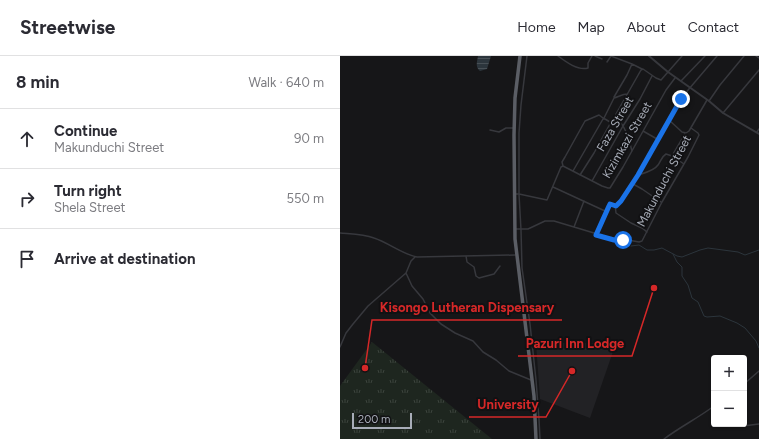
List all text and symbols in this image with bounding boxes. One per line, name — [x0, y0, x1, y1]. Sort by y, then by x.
text: Streetwise — [20, 16, 115, 39]
text: Home — [517, 19, 556, 36]
text: Map — [578, 19, 605, 36]
text: About — [627, 19, 666, 36]
text: Contact — [688, 19, 739, 36]
text: 8 min — [16, 72, 59, 92]
text: Walk · 640 m — [248, 75, 324, 90]
route end — [672, 90, 690, 108]
street label: Faza Street — [594, 94, 637, 154]
street label: Kizimkazi Street — [599, 99, 655, 181]
text: Continue — [54, 122, 117, 140]
icon: ahead — [16, 128, 38, 150]
text: 90 m — [294, 131, 324, 146]
street label: Makunduchi Street — [634, 132, 694, 229]
text: Makunduchi Street — [54, 140, 164, 155]
text: Turn right — [54, 182, 122, 200]
icon: right — [16, 188, 38, 210]
text: 550 m — [286, 191, 324, 206]
text: Shela Street — [54, 200, 125, 215]
route start — [614, 231, 632, 249]
icon: arrive — [16, 248, 38, 270]
text: Arrive at destination — [54, 250, 195, 268]
callout: Kisongo Lutheran Dispensary — [372, 295, 562, 320]
text: Kisongo Lutheran Dispensary — [380, 300, 555, 315]
callout: Pazuri Inn Lodge — [518, 331, 632, 356]
text: Pazuri Inn Lodge — [526, 336, 624, 351]
map controls — [711, 355, 747, 427]
button: + — [711, 355, 747, 391]
button: − — [711, 391, 747, 427]
callout: University — [469, 392, 546, 417]
text: University — [477, 397, 539, 412]
scale bar — [352, 411, 412, 430]
text: 200 m — [358, 413, 390, 426]

